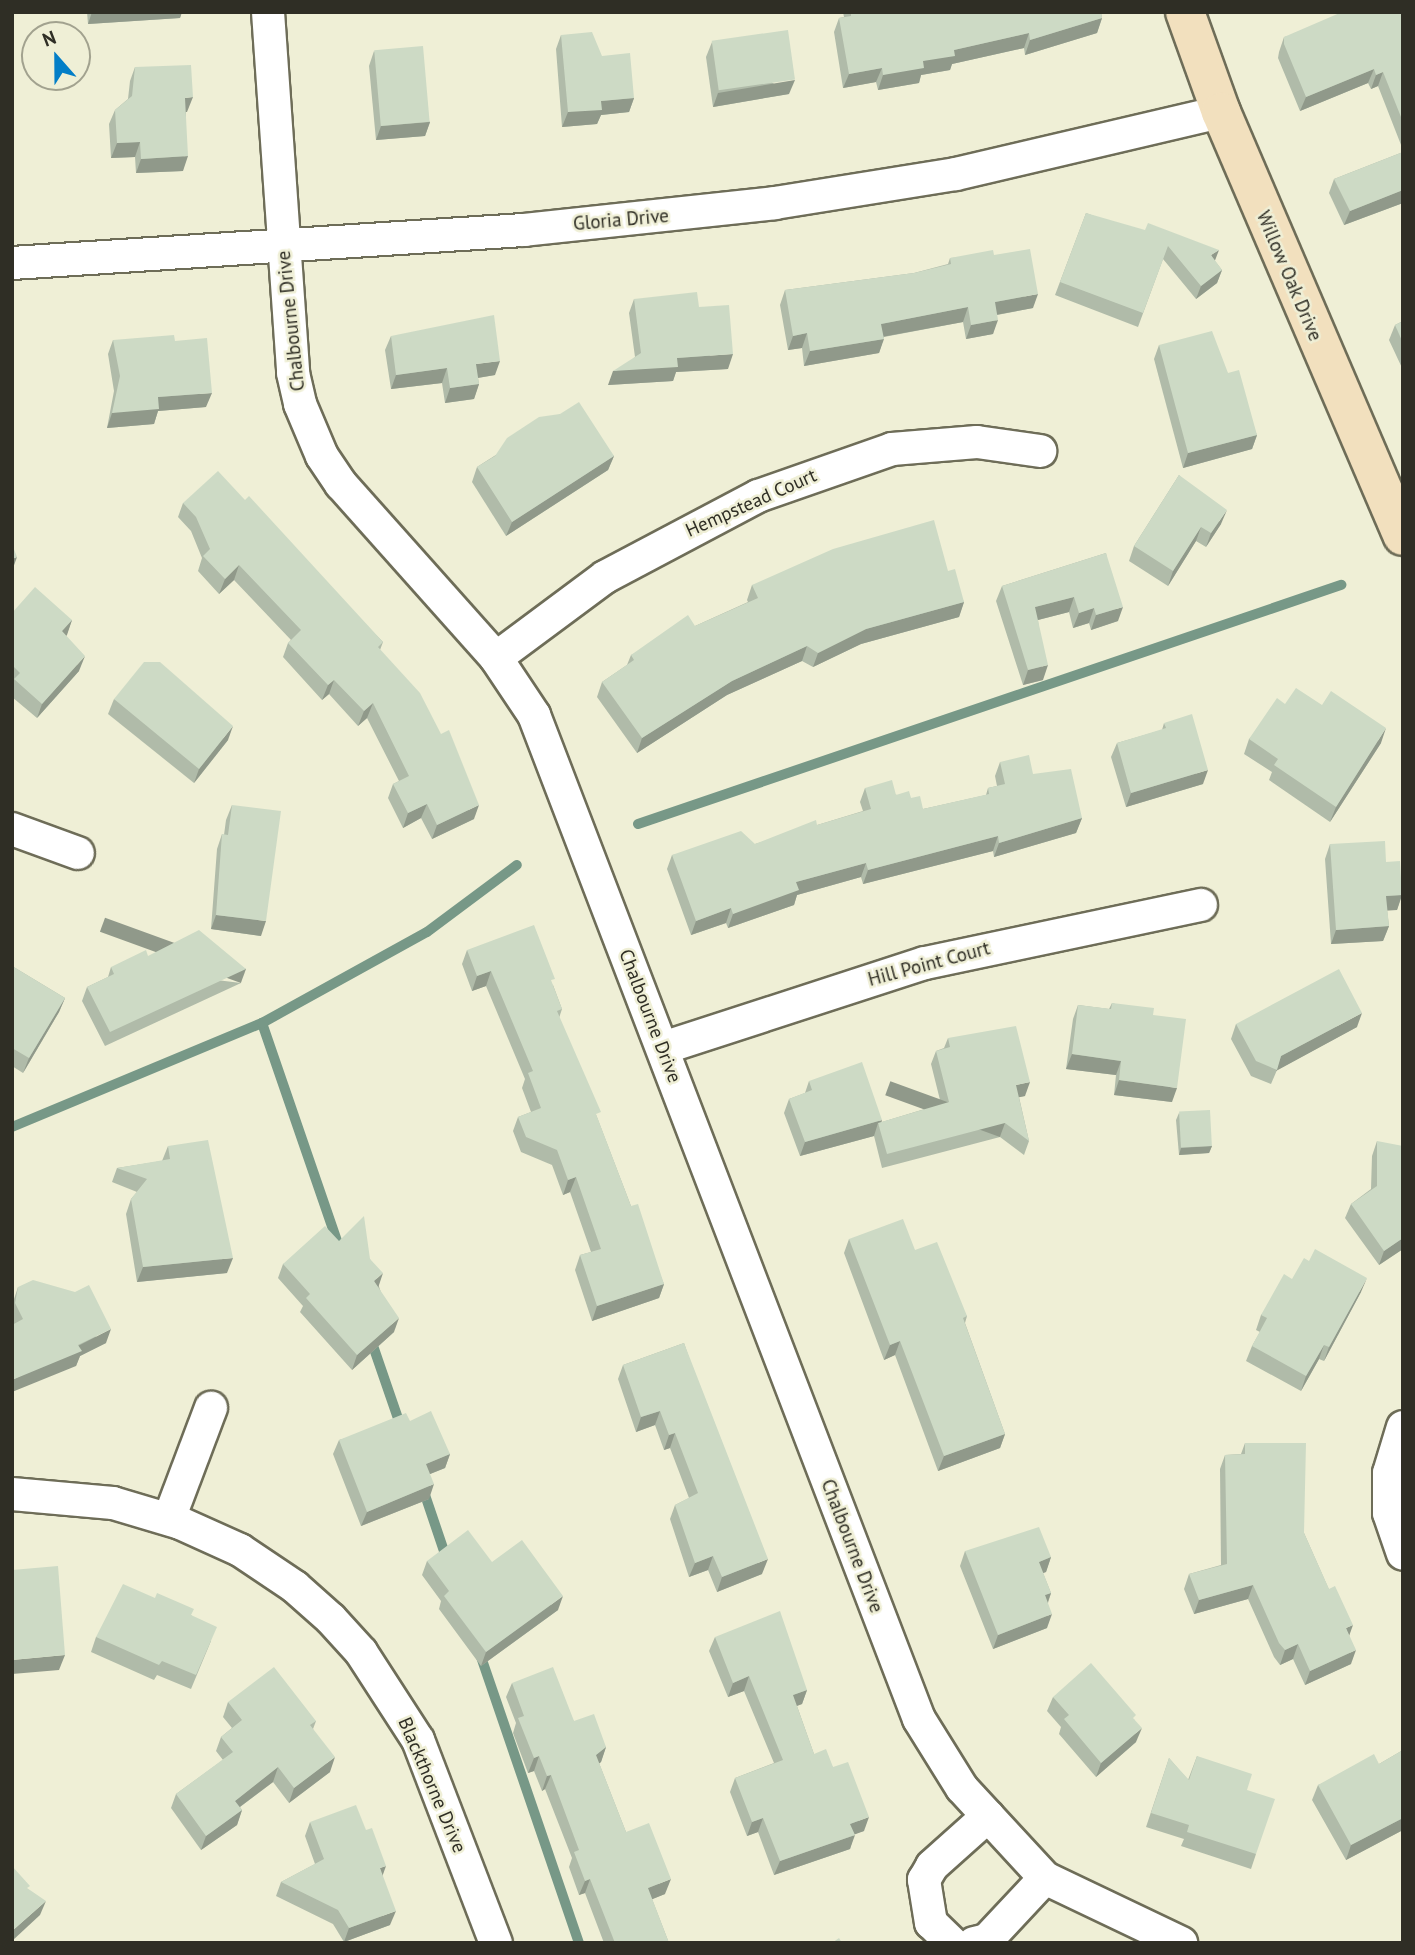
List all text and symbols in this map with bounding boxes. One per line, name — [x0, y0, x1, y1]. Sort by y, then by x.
north arrow — [21, 21, 91, 91]
text: N — [39, 25, 59, 52]
street label: Gloria Drive — [572, 204, 670, 236]
street label: Willow Oak Drive — [1251, 207, 1327, 345]
street label: Chalbourne Drive — [272, 250, 310, 392]
street label: Hempstead Court — [682, 464, 820, 542]
street label: Hill Point Court — [866, 937, 992, 991]
street label: Chalbourne Drive — [614, 946, 686, 1086]
street label: Chalbourne Drive — [816, 1476, 888, 1616]
street label: Blackthorne Drive — [393, 1714, 471, 1856]

